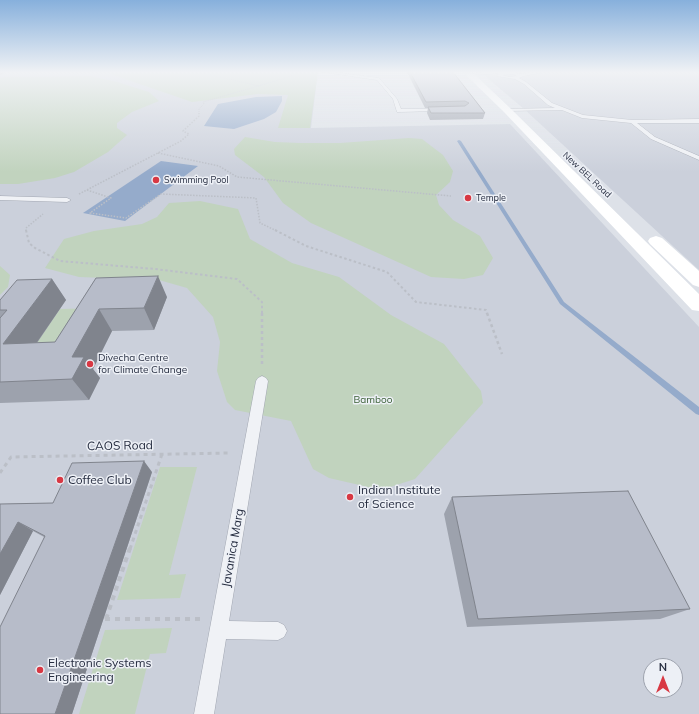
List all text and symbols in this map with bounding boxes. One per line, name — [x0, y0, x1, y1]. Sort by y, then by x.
street label: New BEL Road — [560, 150, 614, 200]
marker: Swimming Pool — [151, 175, 161, 185]
place label: Swimming Pool — [164, 175, 229, 185]
marker: Temple — [463, 193, 473, 203]
place label: Temple — [476, 193, 506, 203]
place label: Divecha Centre for Climate Change — [98, 352, 187, 376]
marker: Divecha Centre for Climate Change — [85, 359, 95, 369]
park label: Bamboo — [354, 394, 392, 406]
street label: CAOS Road — [87, 438, 153, 454]
place label: Coffee Club — [68, 473, 132, 487]
marker: Coffee Club — [55, 475, 65, 485]
place label: Indian Institute of Science — [358, 483, 440, 511]
marker: Indian Institute of Science — [345, 492, 355, 502]
street label: Javanica Marg — [219, 508, 247, 588]
place label: Electronic Systems Engineering — [48, 656, 151, 684]
north arrow — [643, 658, 683, 698]
text: N — [659, 660, 667, 674]
marker: Electronic Systems Engineering — [35, 665, 45, 675]

